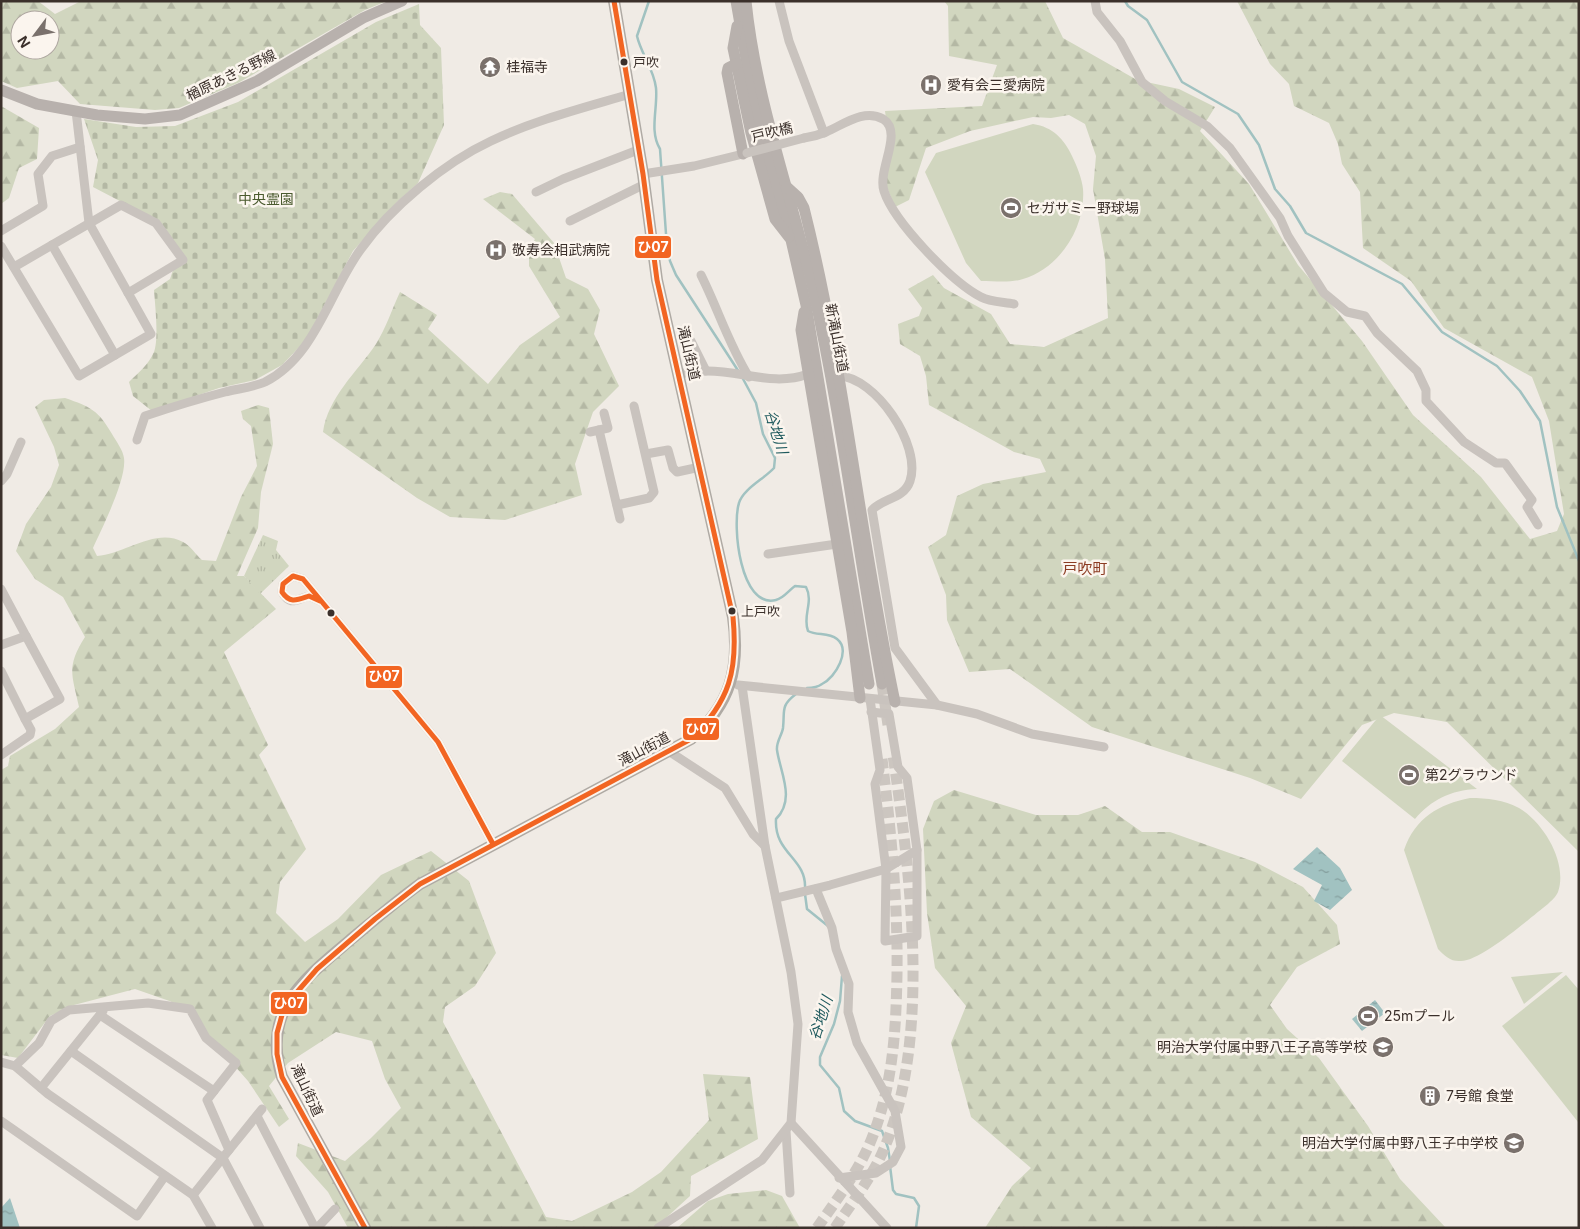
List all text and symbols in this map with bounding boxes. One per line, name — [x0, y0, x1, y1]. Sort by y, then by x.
north arrow — [10, 10, 60, 60]
text: N — [14, 33, 34, 51]
street label: 楢原あきる野線 — [183, 45, 278, 104]
place label: 戸吹 — [633, 54, 659, 70]
temple icon: 桂福寺 — [478, 55, 502, 79]
marker: 戸吹 — [619, 57, 629, 67]
place label: 桂福寺 — [506, 58, 548, 75]
hospital icon: 愛有会三愛病院 — [919, 73, 943, 97]
place label: 愛有会三愛病院 — [947, 76, 1045, 93]
street label: 戸吹橋 — [749, 118, 794, 145]
park label: 中央霊園 — [238, 190, 294, 207]
sports icon: セガサミー野球場 — [999, 196, 1023, 220]
place label: セガサミー野球場 — [1027, 199, 1139, 216]
line badge: ひ07 — [634, 235, 672, 259]
hospital icon: 敬寿会相武病院 — [484, 238, 508, 262]
text: ひ07 — [637, 238, 669, 255]
place label: 敬寿会相武病院 — [512, 241, 610, 258]
street label: 新滝山街道 — [822, 302, 853, 374]
street label: 滝山街道 — [675, 324, 704, 382]
water label: 谷地川 — [761, 408, 793, 458]
district label: 戸吹町 — [1062, 559, 1108, 578]
place label: 上戸吹 — [741, 603, 780, 619]
marker: 上戸吹 — [727, 606, 737, 616]
unlabelled marker — [326, 608, 336, 618]
line badge: ひ07 — [365, 665, 403, 689]
text: ひ07 — [368, 667, 400, 684]
line badge: ひ07 — [682, 717, 720, 741]
text: ひ07 — [685, 720, 717, 737]
street label: 滝山街道 — [615, 728, 672, 769]
sports icon: 第2グラウンド — [1397, 763, 1421, 787]
place label: 第2グラウンド — [1425, 766, 1518, 783]
line badge: ひ07 — [270, 991, 308, 1015]
water label: 谷地川 — [805, 992, 837, 1042]
text: ひ07 — [273, 994, 305, 1011]
sports icon: 25mプール — [1356, 1004, 1380, 1028]
place label: 25mプール — [1384, 1007, 1455, 1024]
school or university icon: 明治大学付属中野八王子高等学校 — [1371, 1035, 1395, 1059]
place label: 明治大学付属中野八王子高等学校 — [1157, 1038, 1367, 1055]
street label: 滝山街道 — [288, 1061, 327, 1119]
building icon: 7号館 食堂 — [1418, 1084, 1442, 1108]
place label: 7号館 食堂 — [1446, 1087, 1514, 1104]
school or university icon: 明治大学付属中野八王子中学校 — [1502, 1131, 1526, 1155]
place label: 明治大学付属中野八王子中学校 — [1302, 1134, 1498, 1151]

